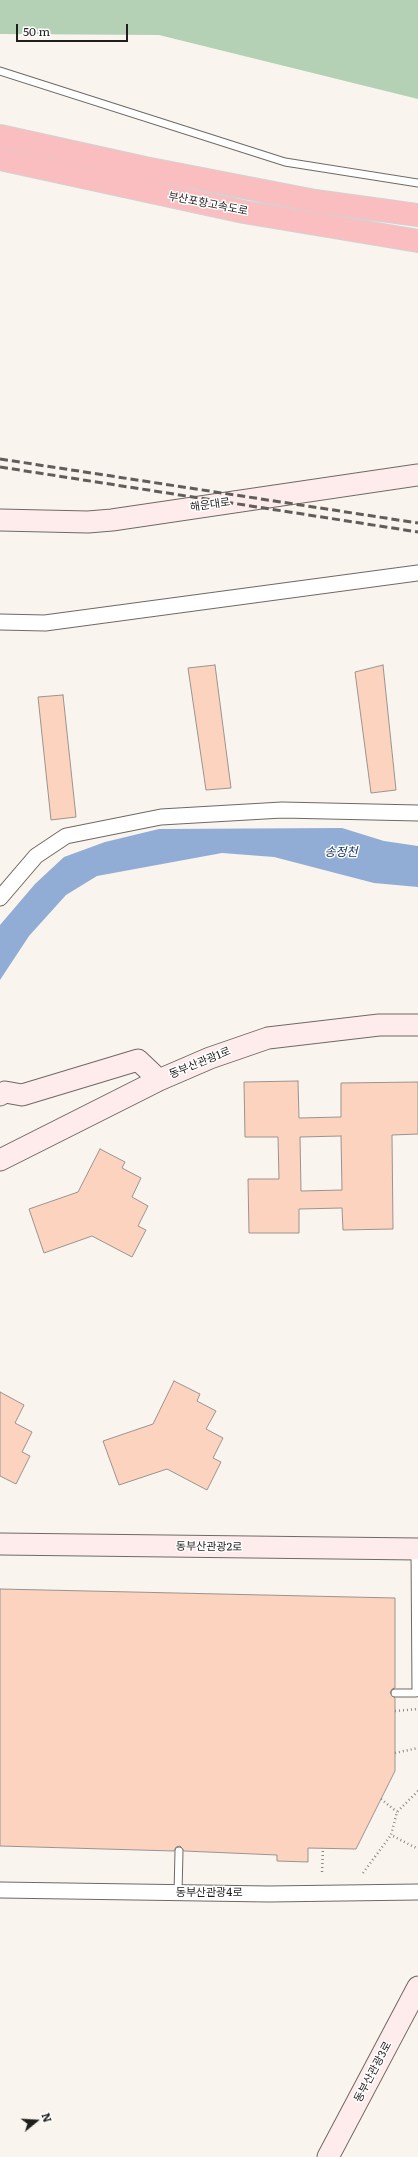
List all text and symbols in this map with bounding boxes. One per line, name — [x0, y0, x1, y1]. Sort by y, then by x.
scale bar — [18, 16, 130, 42]
text: 50 m — [23, 22, 50, 40]
street label: 부산포항고속도로 — [167, 190, 249, 218]
street label: 해운대로 — [189, 496, 231, 514]
water label: 송정천 — [324, 845, 358, 859]
street label: 동부산관광1로 — [167, 1045, 233, 1081]
street label: 동부산관광2로 — [176, 1540, 242, 1554]
street label: 동부산관광4로 — [176, 1886, 242, 1900]
street label: 동부산관광3로 — [352, 2039, 394, 2105]
north arrow — [16, 2101, 56, 2141]
text: N — [38, 2110, 56, 2124]

